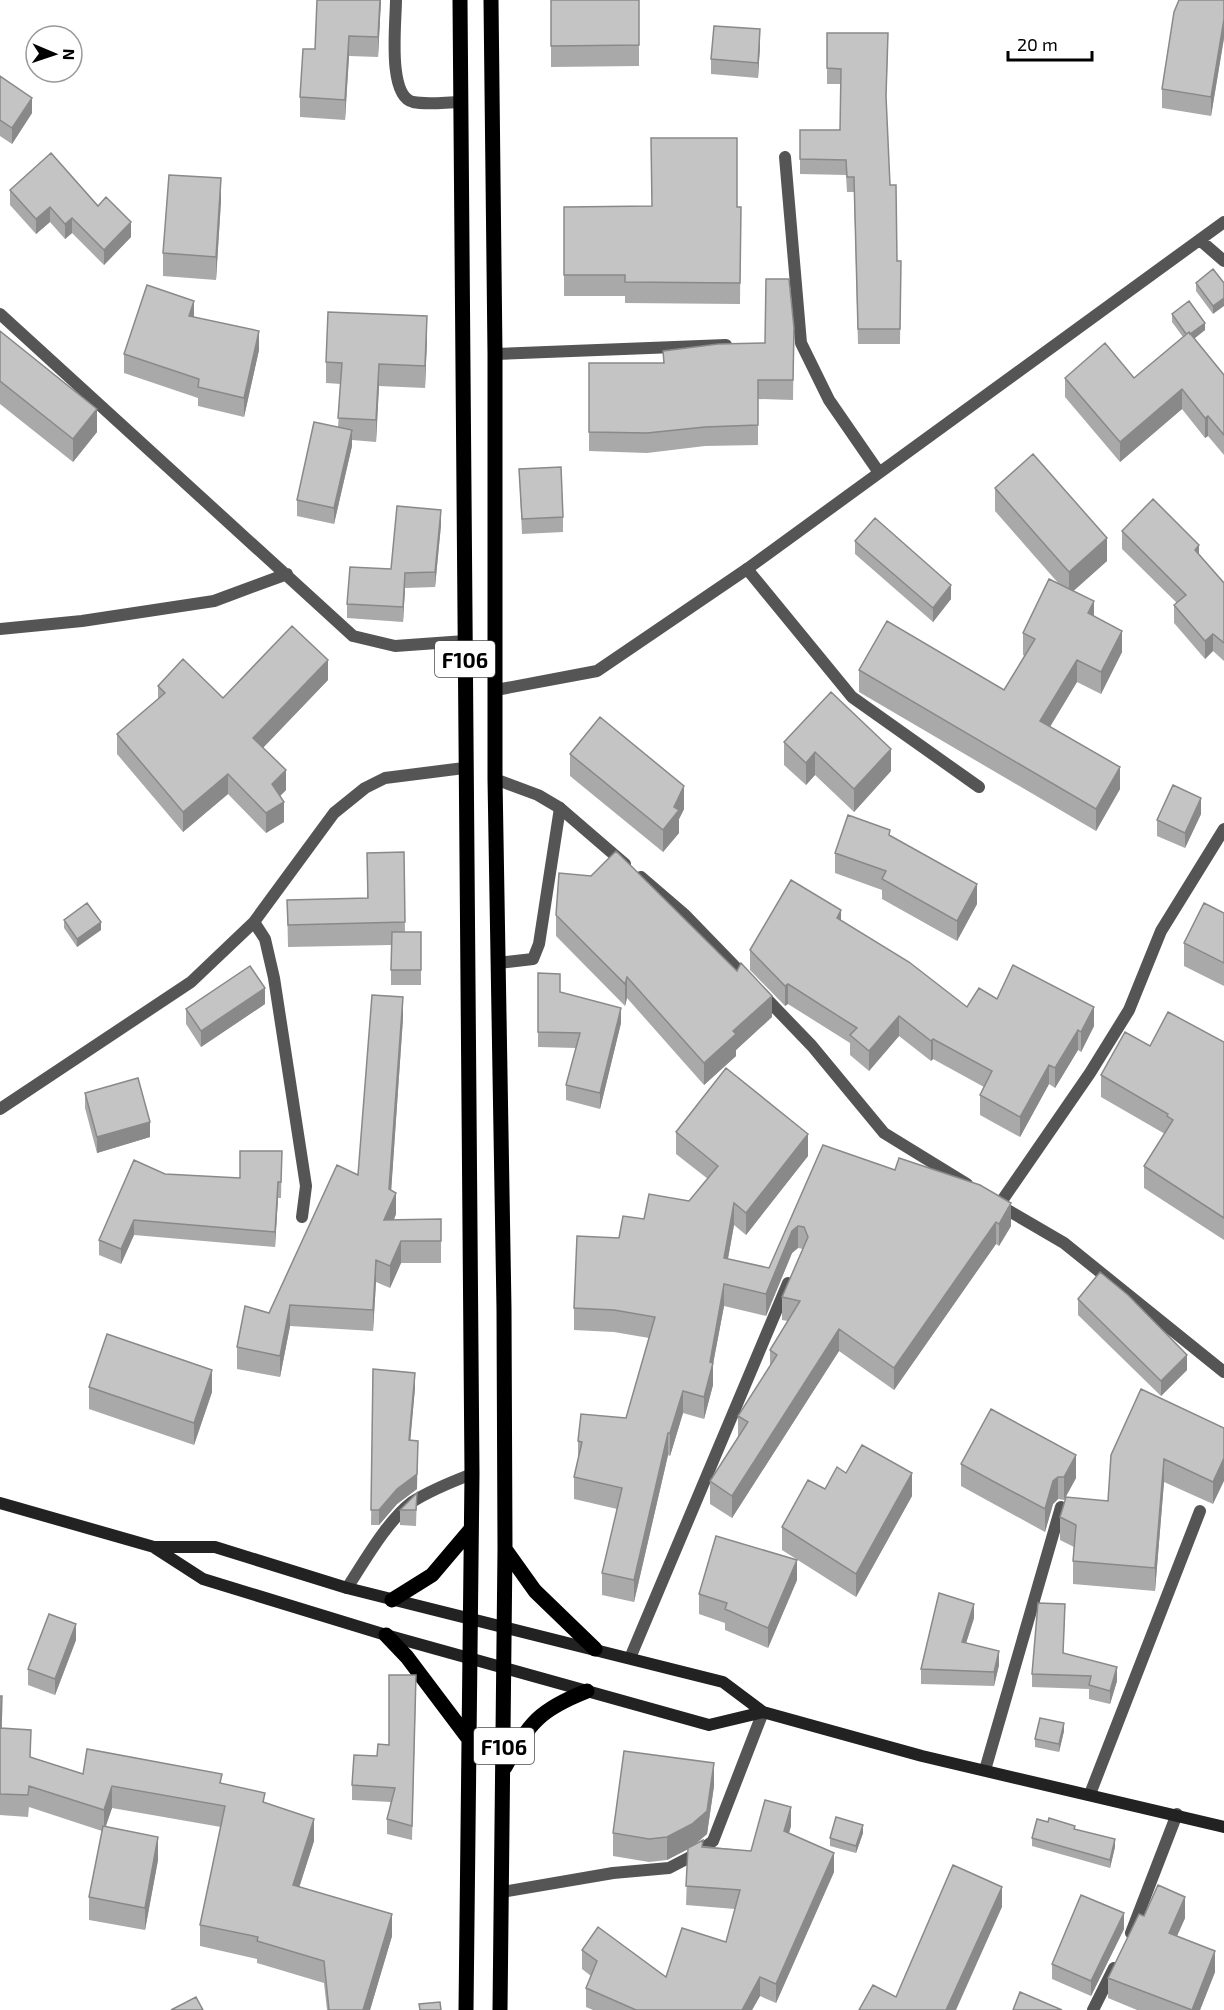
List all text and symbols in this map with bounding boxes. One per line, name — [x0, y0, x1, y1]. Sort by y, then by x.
north arrow — [24, 24, 84, 84]
scale bar — [1008, 24, 1092, 62]
text: 20 m — [1017, 33, 1058, 55]
text: N — [60, 48, 79, 61]
road number: F106 — [435, 641, 495, 677]
road number: F106 — [474, 1728, 534, 1764]

